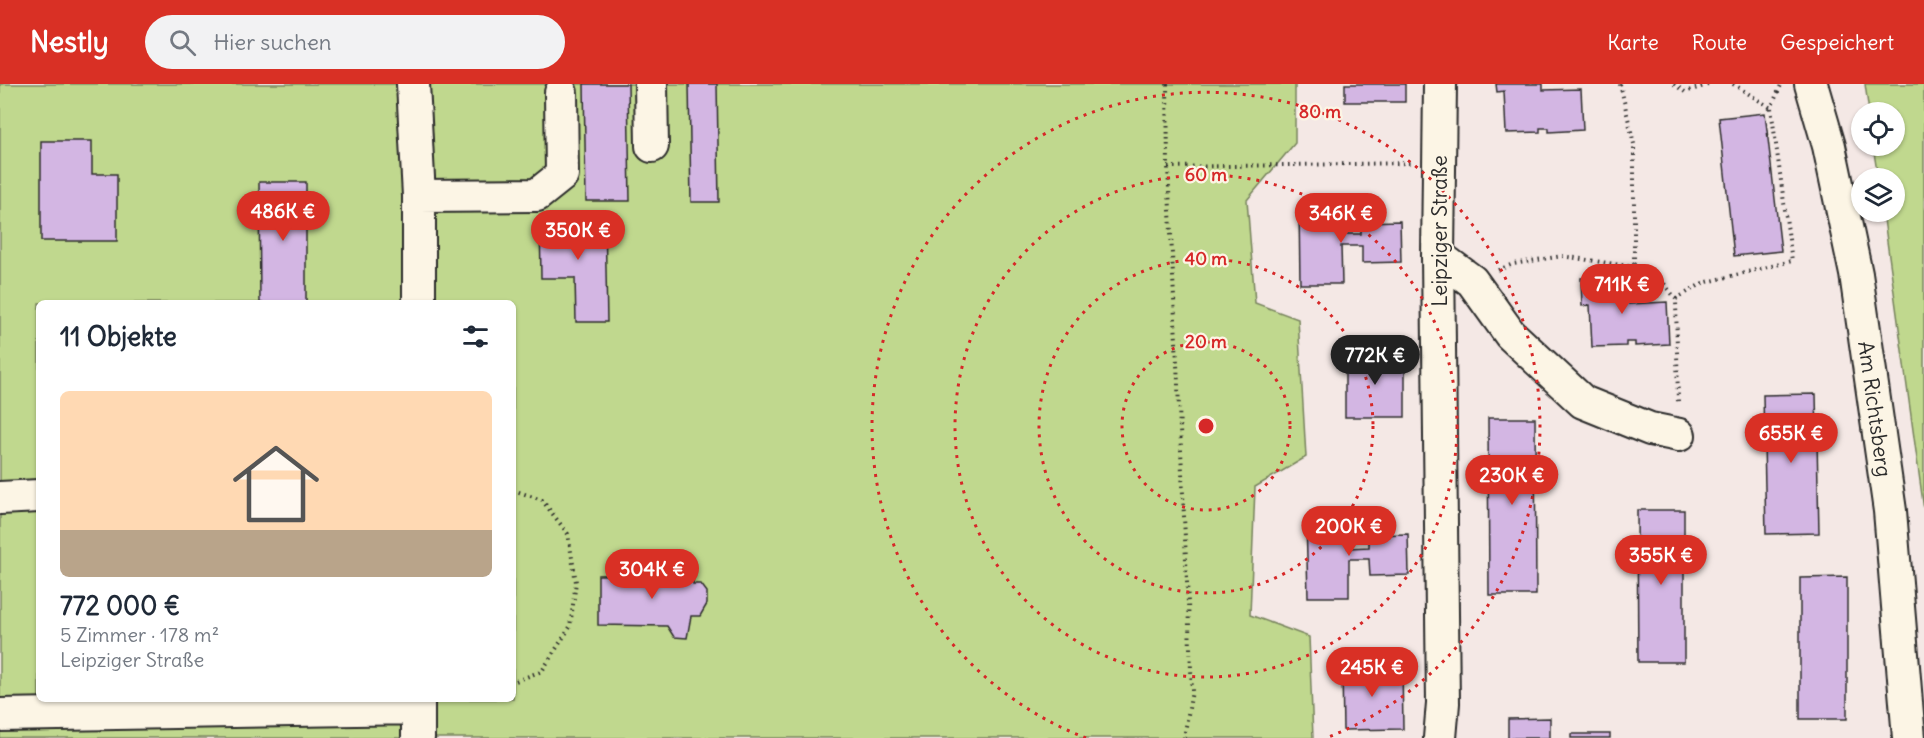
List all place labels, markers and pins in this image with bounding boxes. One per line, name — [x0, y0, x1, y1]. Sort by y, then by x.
pin: 486K € — [234, 191, 332, 242]
pin: 346K € — [1292, 193, 1390, 244]
pin: 350K € — [529, 210, 627, 261]
pin: 711K € — [1573, 264, 1671, 315]
pin: 772K € — [1326, 335, 1424, 386]
pin: 655K € — [1742, 413, 1840, 464]
centre of rings — [1196, 416, 1216, 436]
pin: 230K € — [1463, 455, 1561, 506]
pin: 200K € — [1300, 506, 1398, 557]
pin: 355K € — [1612, 535, 1710, 586]
pin: 304K € — [603, 549, 701, 600]
pin: 245K € — [1323, 647, 1421, 698]

